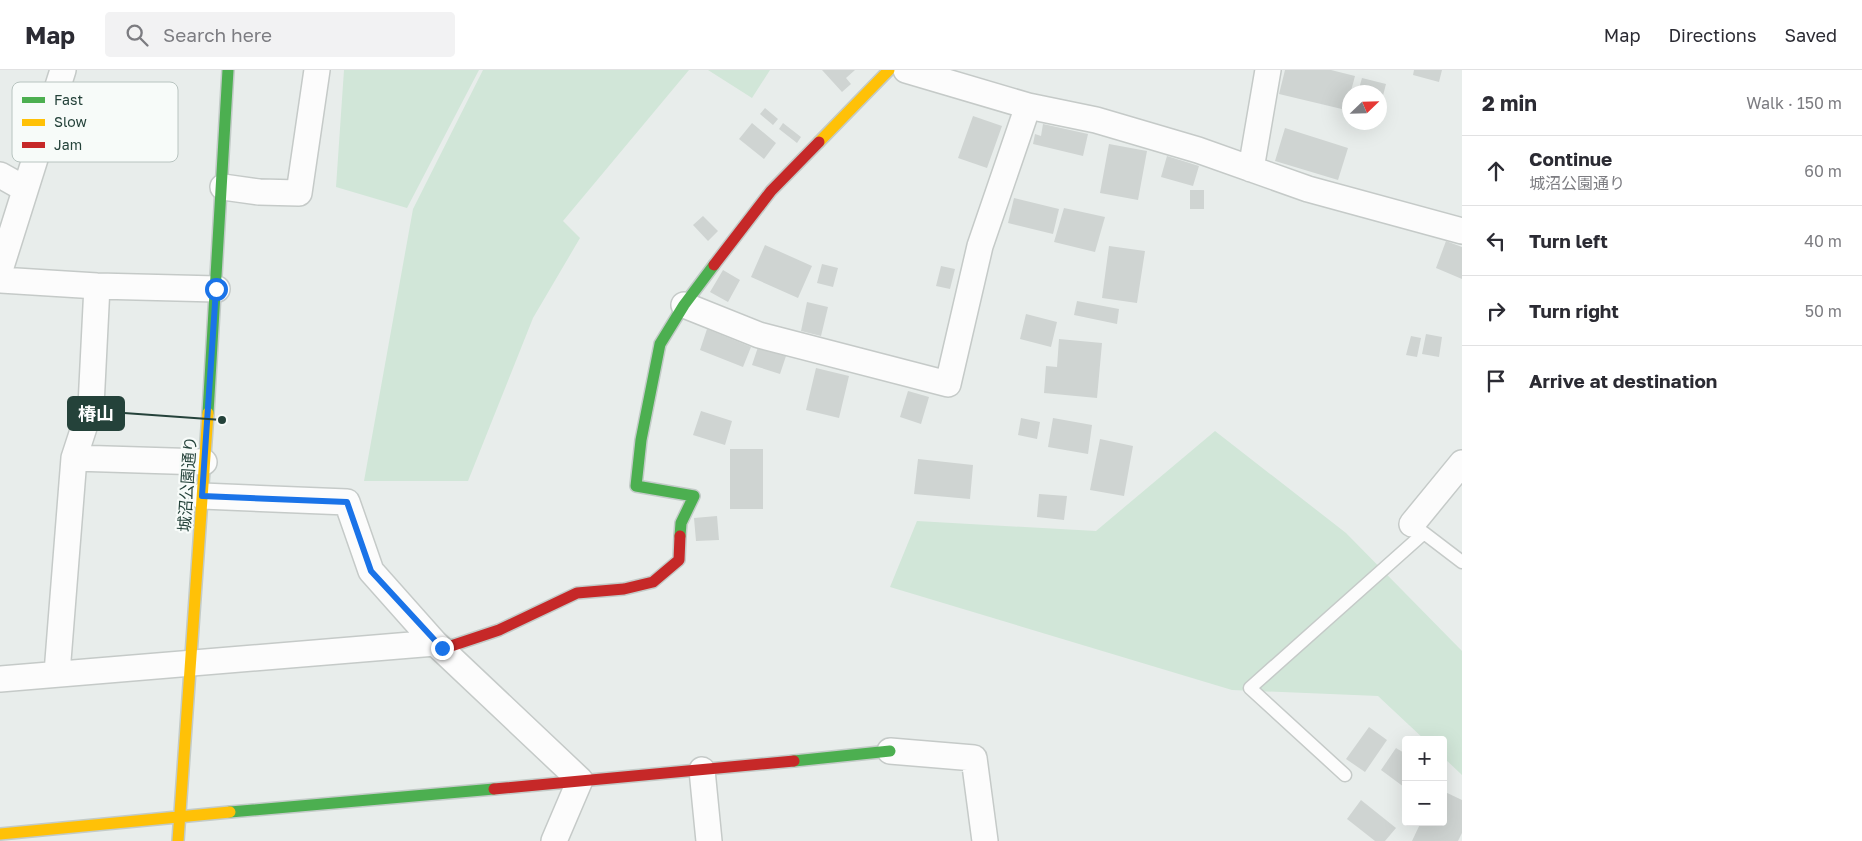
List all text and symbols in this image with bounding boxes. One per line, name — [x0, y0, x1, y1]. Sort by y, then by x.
search box — [105, 12, 455, 57]
text: Map — [25, 20, 75, 49]
icon: search — [123, 21, 151, 49]
text: Search here — [163, 23, 272, 46]
text: Map — [1604, 24, 1640, 46]
text: Directions — [1668, 24, 1756, 46]
text: Saved — [1784, 24, 1837, 46]
legend — [12, 82, 178, 162]
north arrow — [1342, 85, 1387, 130]
text: 2 min — [1482, 90, 1537, 116]
text: Fast — [54, 91, 83, 108]
text: Walk · 150 m — [1746, 93, 1842, 113]
text: Slow — [54, 113, 87, 130]
text: Jam — [54, 136, 82, 153]
text: Continue — [1529, 147, 1612, 170]
icon: ahead — [1482, 157, 1510, 185]
text: 60 m — [1804, 161, 1842, 181]
text: 城沼公園通り — [1529, 173, 1625, 193]
icon: left — [1482, 227, 1510, 255]
text: Turn left — [1529, 229, 1608, 252]
text: 40 m — [1804, 231, 1842, 251]
route start — [205, 278, 228, 301]
icon: right — [1482, 297, 1510, 325]
text: Turn right — [1529, 299, 1619, 322]
text: 50 m — [1805, 301, 1842, 321]
icon: arrive — [1482, 367, 1510, 395]
text: Arrive at destination — [1529, 369, 1717, 392]
callout: 椿山 — [68, 397, 124, 430]
text: 椿山 — [78, 402, 114, 424]
street label: 城沼公園通り — [174, 435, 200, 533]
route end — [431, 637, 454, 660]
map controls — [1402, 736, 1447, 826]
button: + — [1402, 736, 1447, 781]
button: − — [1402, 781, 1447, 826]

